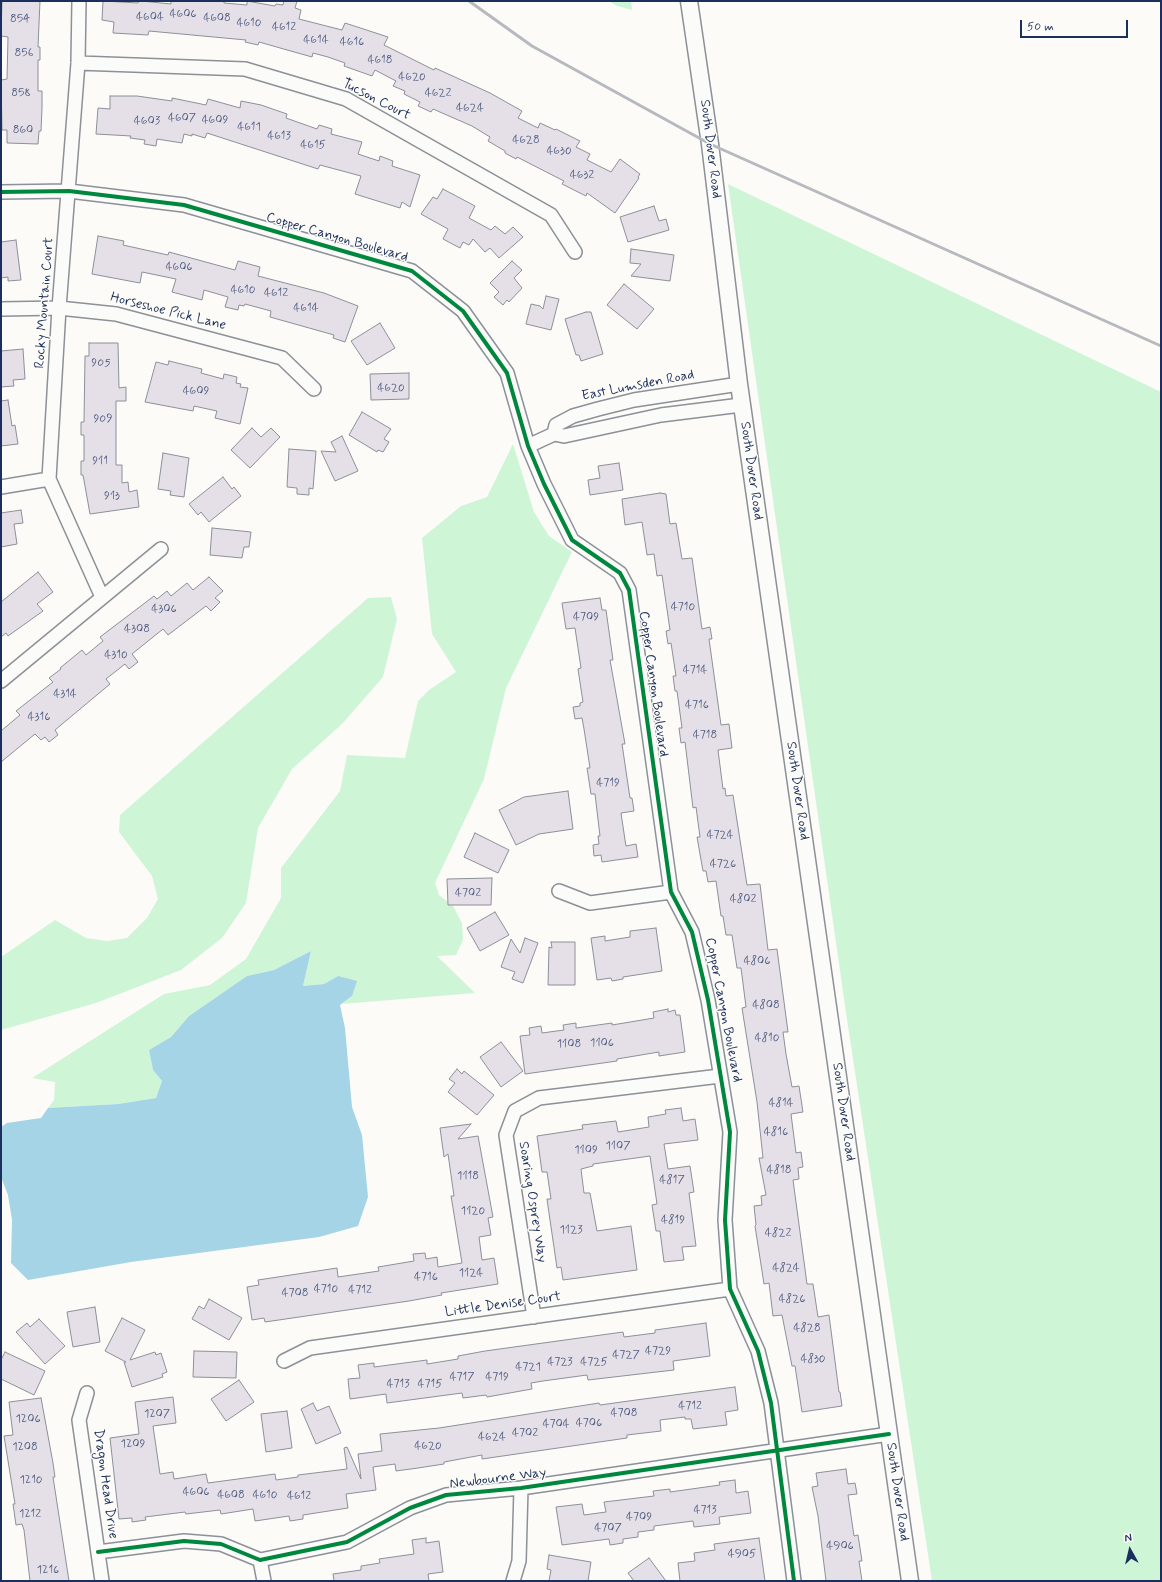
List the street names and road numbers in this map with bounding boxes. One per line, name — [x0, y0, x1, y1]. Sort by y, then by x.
street label: Tucson Court — [339, 76, 413, 124]
street label: South Dover Road — [696, 99, 724, 199]
street label: Copper Canyon Boulevard — [264, 210, 410, 266]
street label: Rocky Mountain Court — [32, 237, 58, 369]
street label: Horseshoe Pick Lane — [108, 289, 228, 335]
street label: East Lumsden Road — [580, 367, 696, 405]
street label: South Dover Road — [736, 421, 766, 521]
street label: Copper Canyon Boulevard — [634, 610, 672, 758]
street label: South Dover Road — [782, 741, 812, 841]
street label: Copper Canyon Boulevard — [701, 936, 745, 1084]
street label: South Dover Road — [828, 1062, 858, 1162]
street label: Soaring Osprey Way — [514, 1140, 550, 1264]
street label: Little Denise Court — [444, 1289, 562, 1321]
street label: Dragon Head Drive — [89, 1428, 121, 1540]
street label: South Dover Road — [882, 1442, 912, 1542]
street label: Newbourne Way — [449, 1465, 547, 1493]

